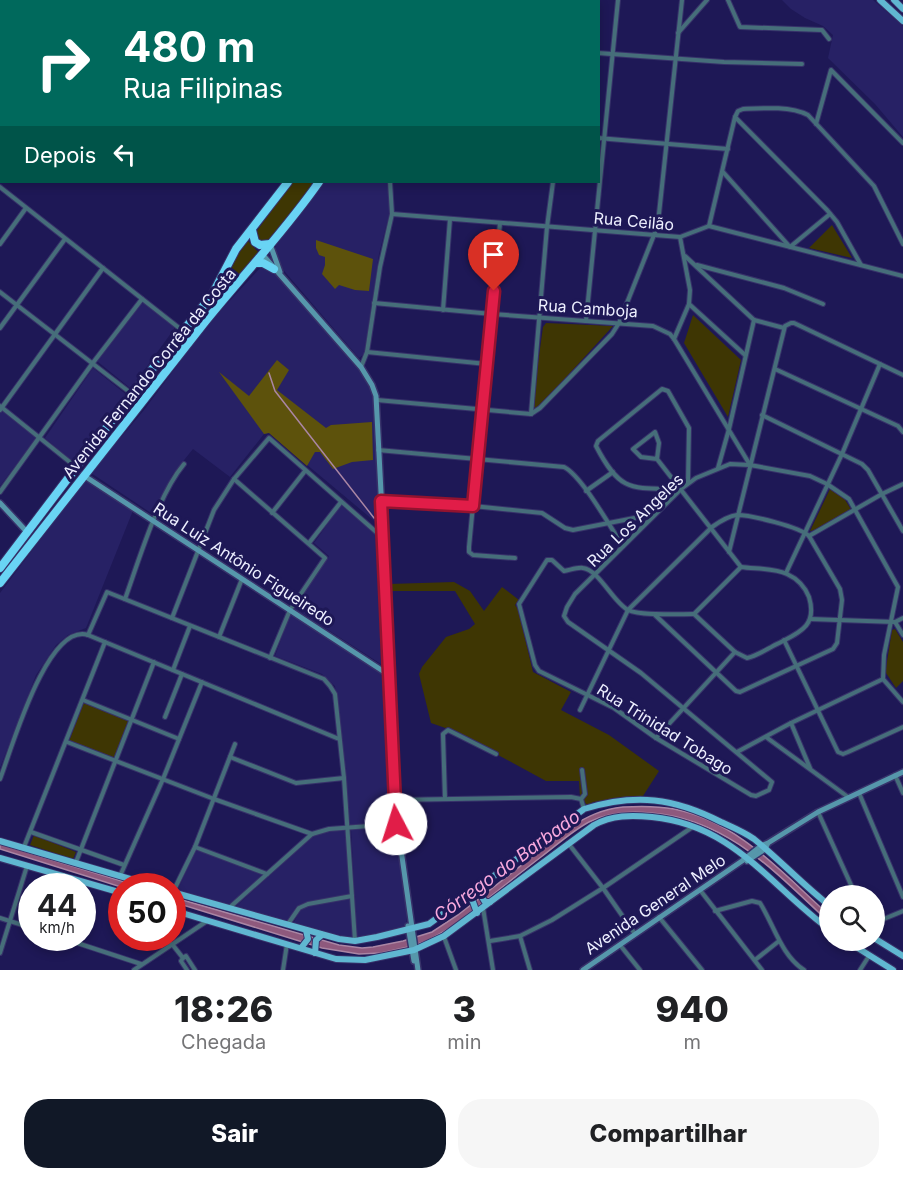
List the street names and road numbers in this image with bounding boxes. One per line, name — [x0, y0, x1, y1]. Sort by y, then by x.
street label: Rua Ceilão — [593, 208, 675, 234]
street label: Avenida Fernando Corrêa da Costa — [58, 264, 240, 482]
street label: Rua Camboja — [537, 295, 639, 321]
street label: Rua Los Angeles — [583, 469, 687, 571]
street label: Rua Luiz Antônio Figueiredo — [150, 498, 338, 630]
street label: Rua Trinidad Tobago — [593, 679, 737, 779]
street label: Avenida General Melo — [581, 850, 729, 958]

